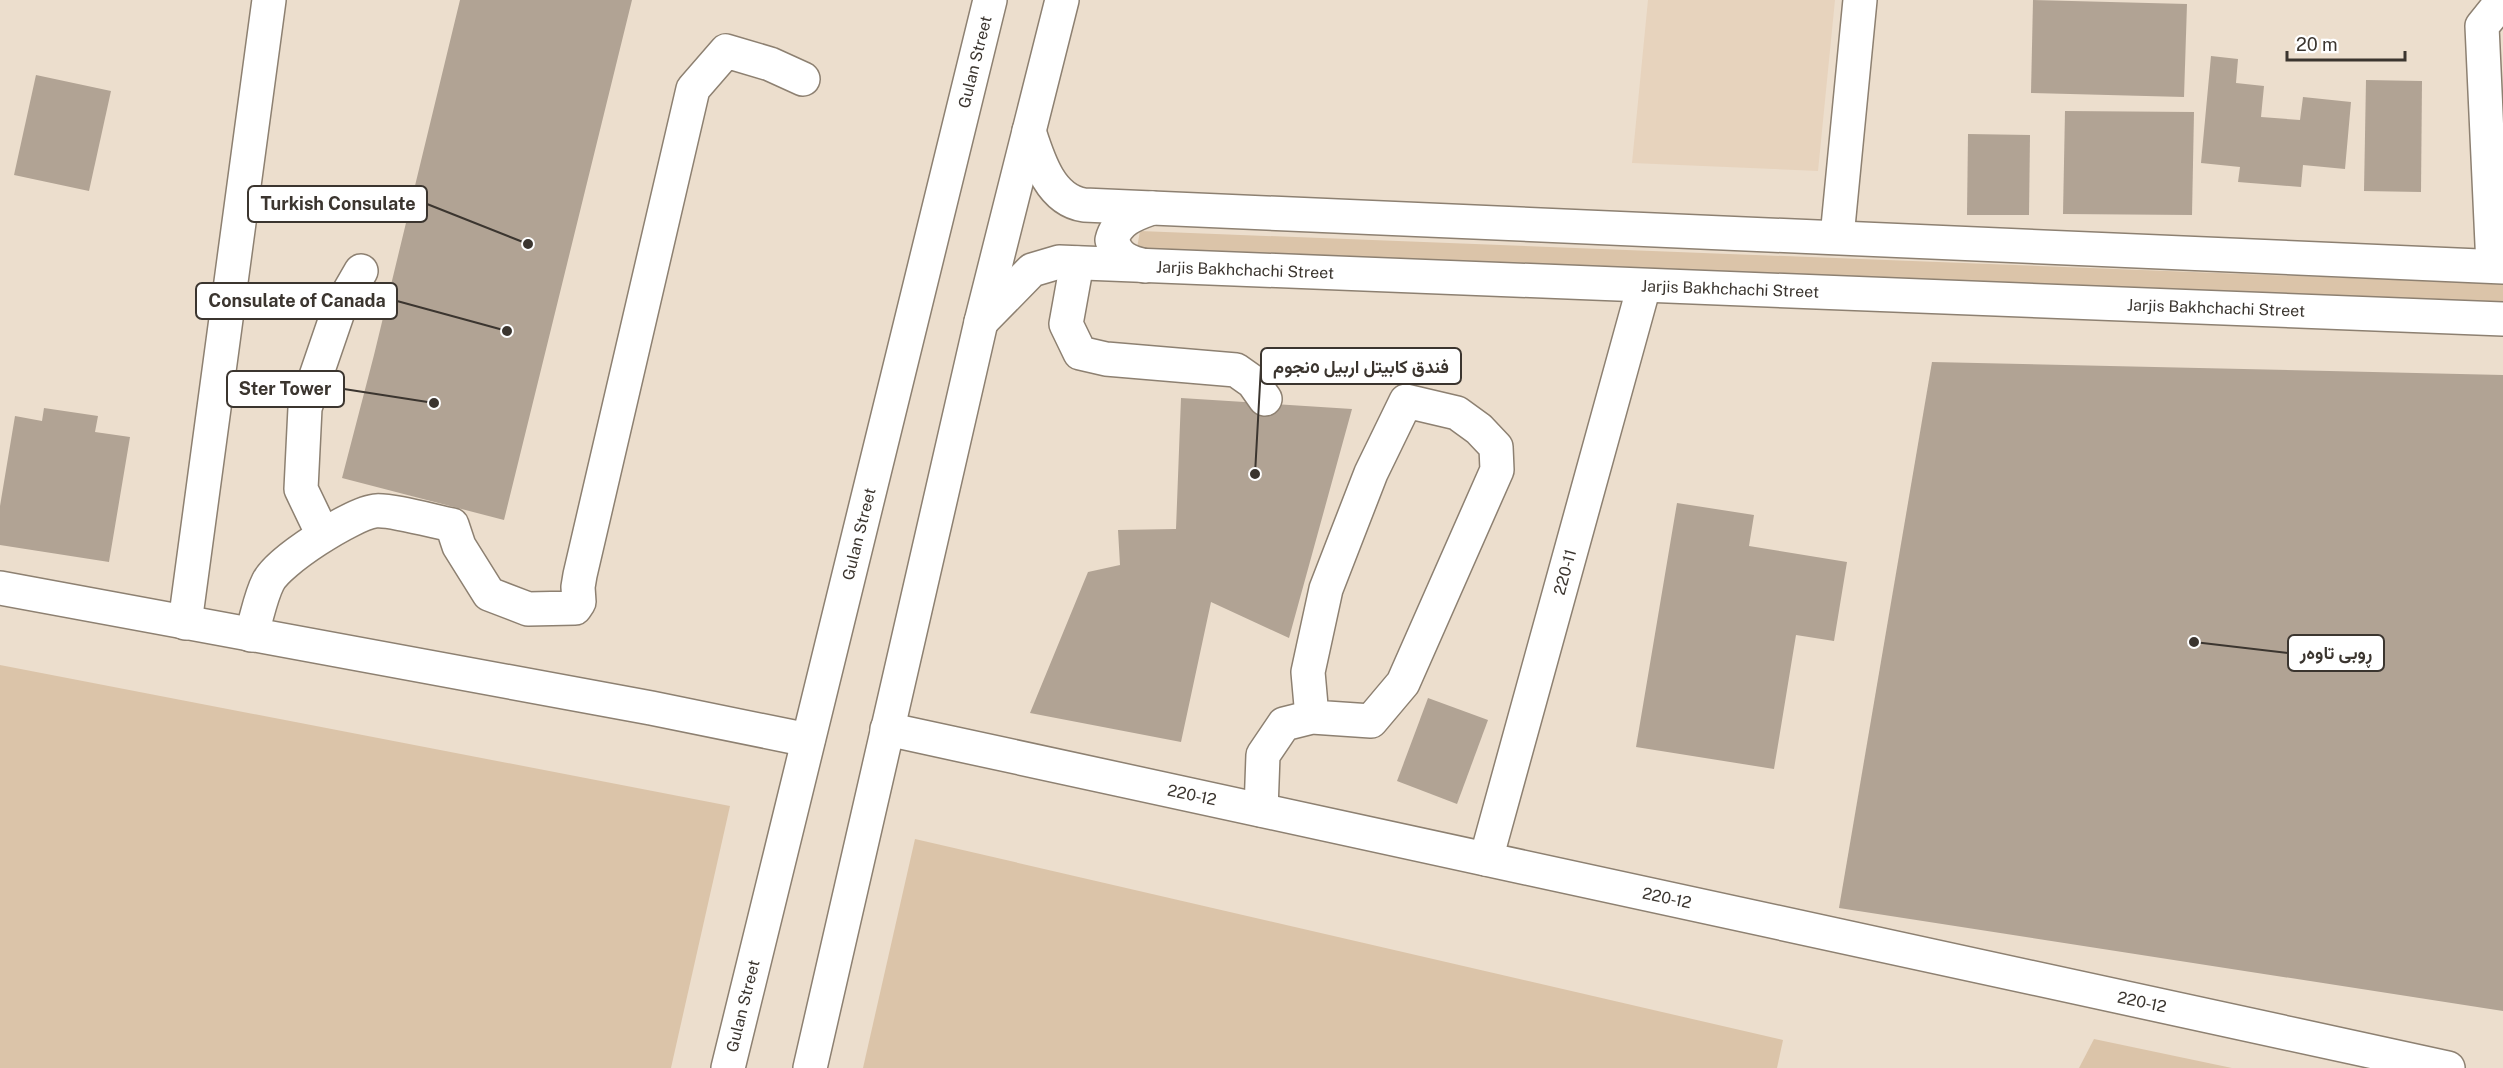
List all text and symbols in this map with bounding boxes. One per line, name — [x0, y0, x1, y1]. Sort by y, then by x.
street label: Gulan Street — [954, 14, 996, 110]
scale bar — [2287, 24, 2406, 62]
text: 20 m — [2296, 34, 2338, 55]
callout: Turkish Consulate — [248, 186, 427, 222]
text: Turkish Consulate — [260, 193, 416, 214]
street label: Jarjis Bakhchachi Street — [1156, 257, 1334, 283]
street label: Jarjis Bakhchachi Street — [1641, 276, 1819, 302]
callout: Consulate of Canada — [196, 283, 397, 319]
text: Consulate of Canada — [208, 290, 386, 311]
street label: Jarjis Bakhchachi Street — [2127, 295, 2305, 321]
callout: فندق كابيتل اربيل ٥نجوم — [1261, 348, 1461, 384]
text: فندق كابيتل اربيل ٥نجوم — [1273, 356, 1449, 379]
callout: Ster Tower — [227, 371, 344, 407]
text: Ster Tower — [239, 378, 332, 399]
street label: Gulan Street — [838, 486, 880, 582]
street label: 220-11 — [1550, 547, 1580, 597]
callout: ڕوبی تاوەر — [2288, 635, 2384, 671]
text: ڕوبی تاوەر — [2299, 642, 2372, 668]
street label: 220-12 — [1166, 781, 1218, 809]
street label: 220-12 — [1641, 884, 1693, 912]
street label: Gulan Street — [722, 958, 764, 1054]
street label: 220-12 — [2116, 988, 2168, 1016]

